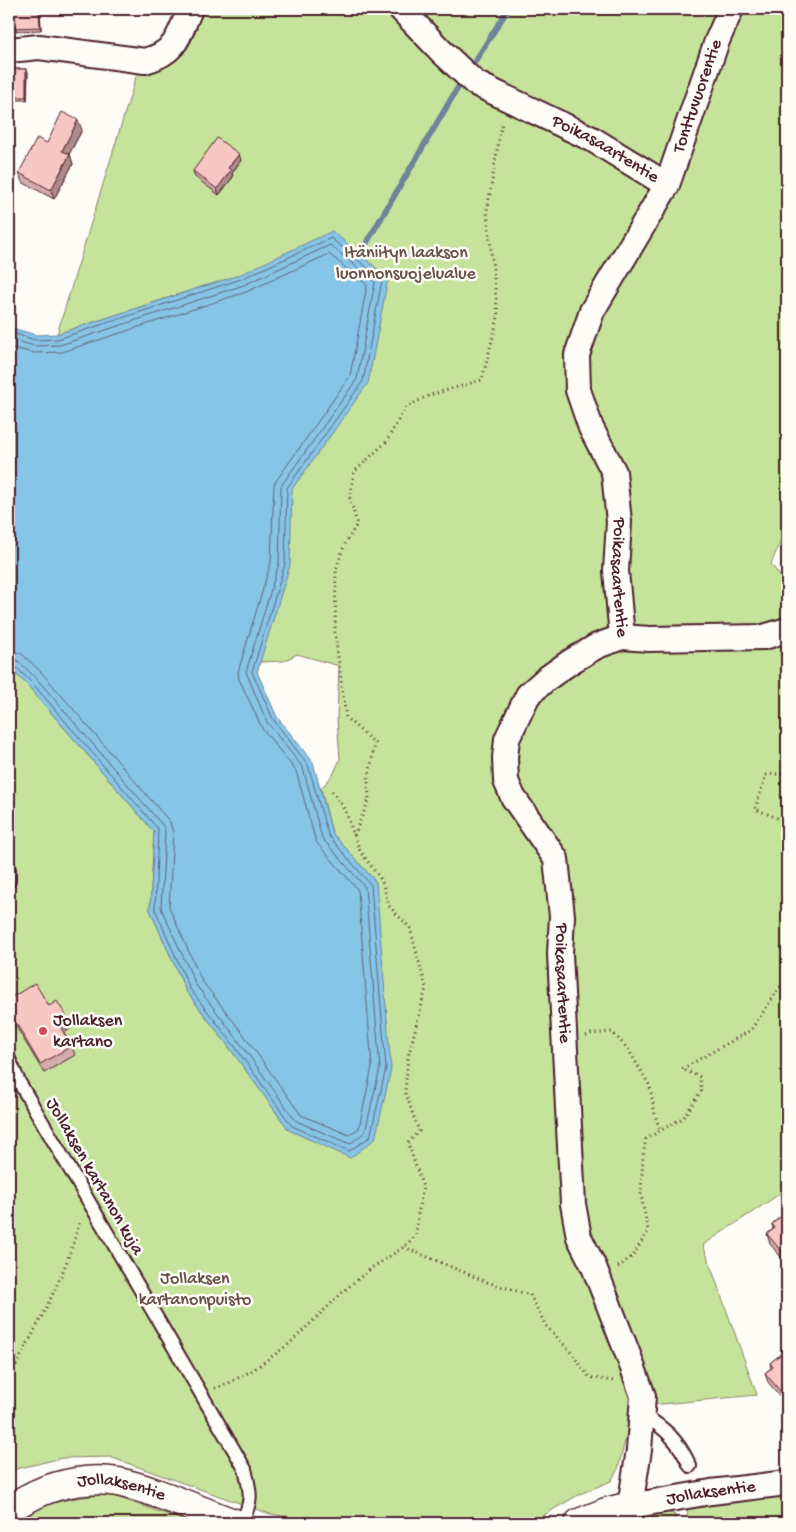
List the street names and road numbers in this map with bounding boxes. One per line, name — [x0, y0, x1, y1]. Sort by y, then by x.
street label: Tonttuvuorentie — [668, 36, 727, 157]
street label: Poikasaartentie — [547, 110, 663, 188]
street label: Poikasaartentie — [605, 516, 633, 639]
street label: Poikasaartentie — [549, 922, 575, 1044]
street label: Jollaksen kartanon kuja — [40, 1095, 148, 1260]
street label: Jollaksentie — [76, 1470, 169, 1506]
street label: Jollaksentie — [665, 1476, 757, 1510]

